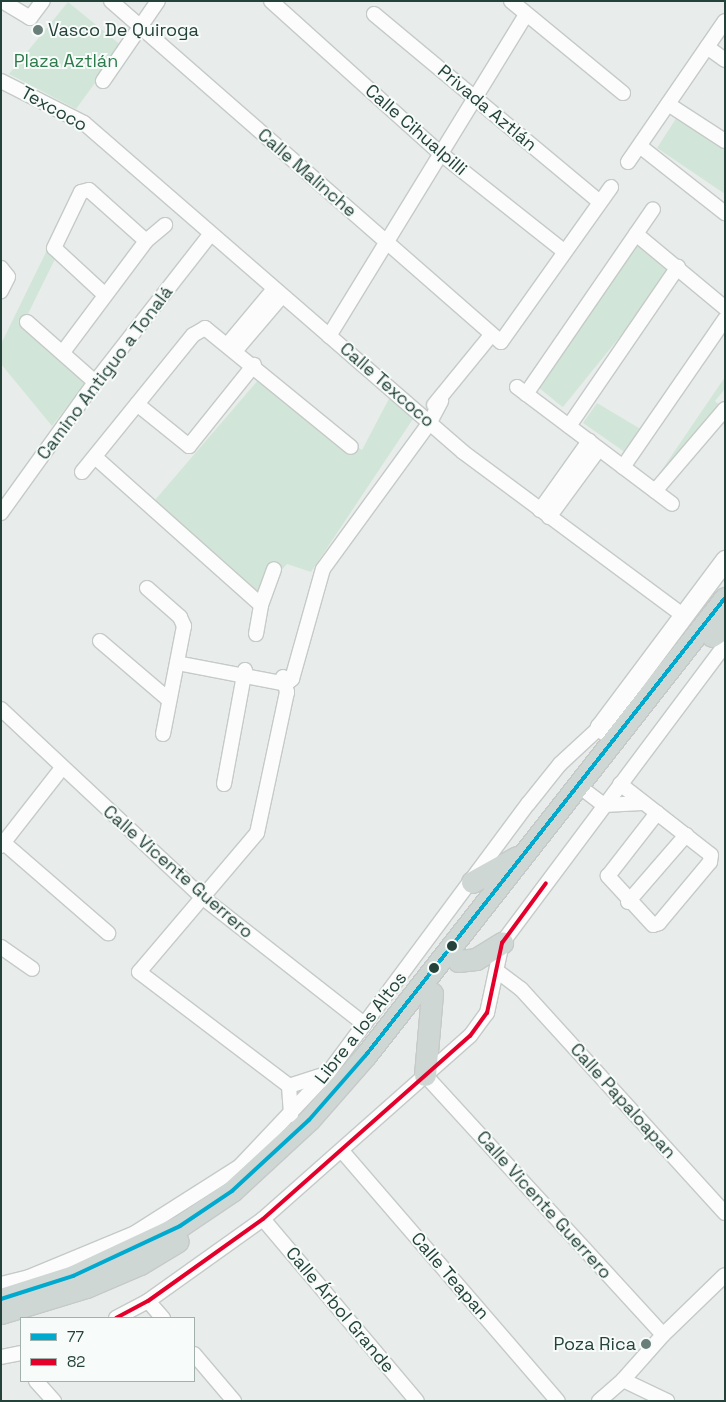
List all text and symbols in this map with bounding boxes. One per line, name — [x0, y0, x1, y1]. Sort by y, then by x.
place label: Vasco De Quiroga — [48, 19, 199, 41]
marker: Vasco De Quiroga — [32, 24, 44, 36]
park label: Plaza Aztlán — [14, 50, 118, 72]
street label: Privada Aztlán — [433, 60, 541, 156]
street label: Calle Cihualpilli — [361, 80, 471, 180]
street label: Texcoco — [17, 82, 91, 136]
street label: Calle Malinche — [253, 124, 361, 222]
street label: Camino Antiguo a Tonalá — [32, 282, 178, 464]
street label: Calle Texcoco — [335, 338, 439, 432]
street label: Calle Vicente Guerrero — [98, 801, 258, 943]
unlabelled marker — [447, 941, 457, 951]
unlabelled marker — [429, 963, 439, 973]
street label: Libre a los Altos — [310, 968, 412, 1088]
street label: Calle Papaloapan — [566, 1039, 680, 1163]
street label: Calle Vicente Guerrero — [472, 1126, 616, 1284]
street label: Calle Teapan — [406, 1228, 494, 1324]
street label: Calle Árbol Grande — [281, 1243, 399, 1377]
legend — [20, 1317, 195, 1382]
text: 77 — [67, 1327, 84, 1346]
place label: Poza Rica — [553, 1333, 636, 1355]
marker: Poza Rica — [640, 1338, 652, 1350]
text: 82 — [67, 1352, 85, 1371]

